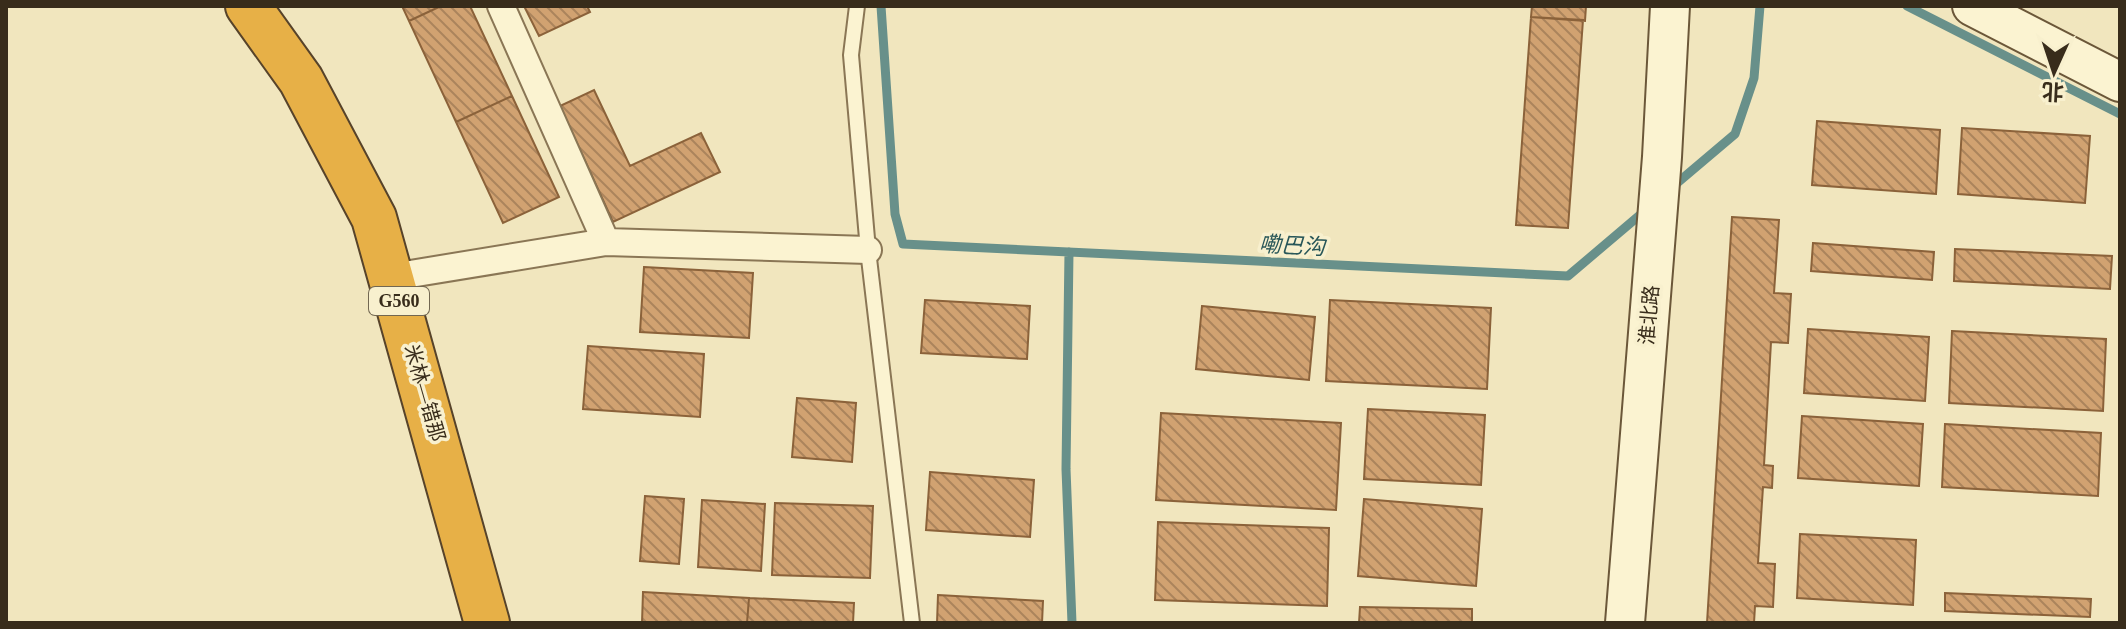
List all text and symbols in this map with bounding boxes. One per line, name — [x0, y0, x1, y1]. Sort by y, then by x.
north arrow — [2014, 32, 2094, 112]
text: 北 — [2041, 78, 2065, 105]
water label: 嘞巴沟 — [1258, 231, 1328, 260]
street label: 淮北路 — [1635, 284, 1663, 346]
road number: G560 — [369, 287, 429, 315]
street label: 米林—错那 — [401, 342, 449, 444]

